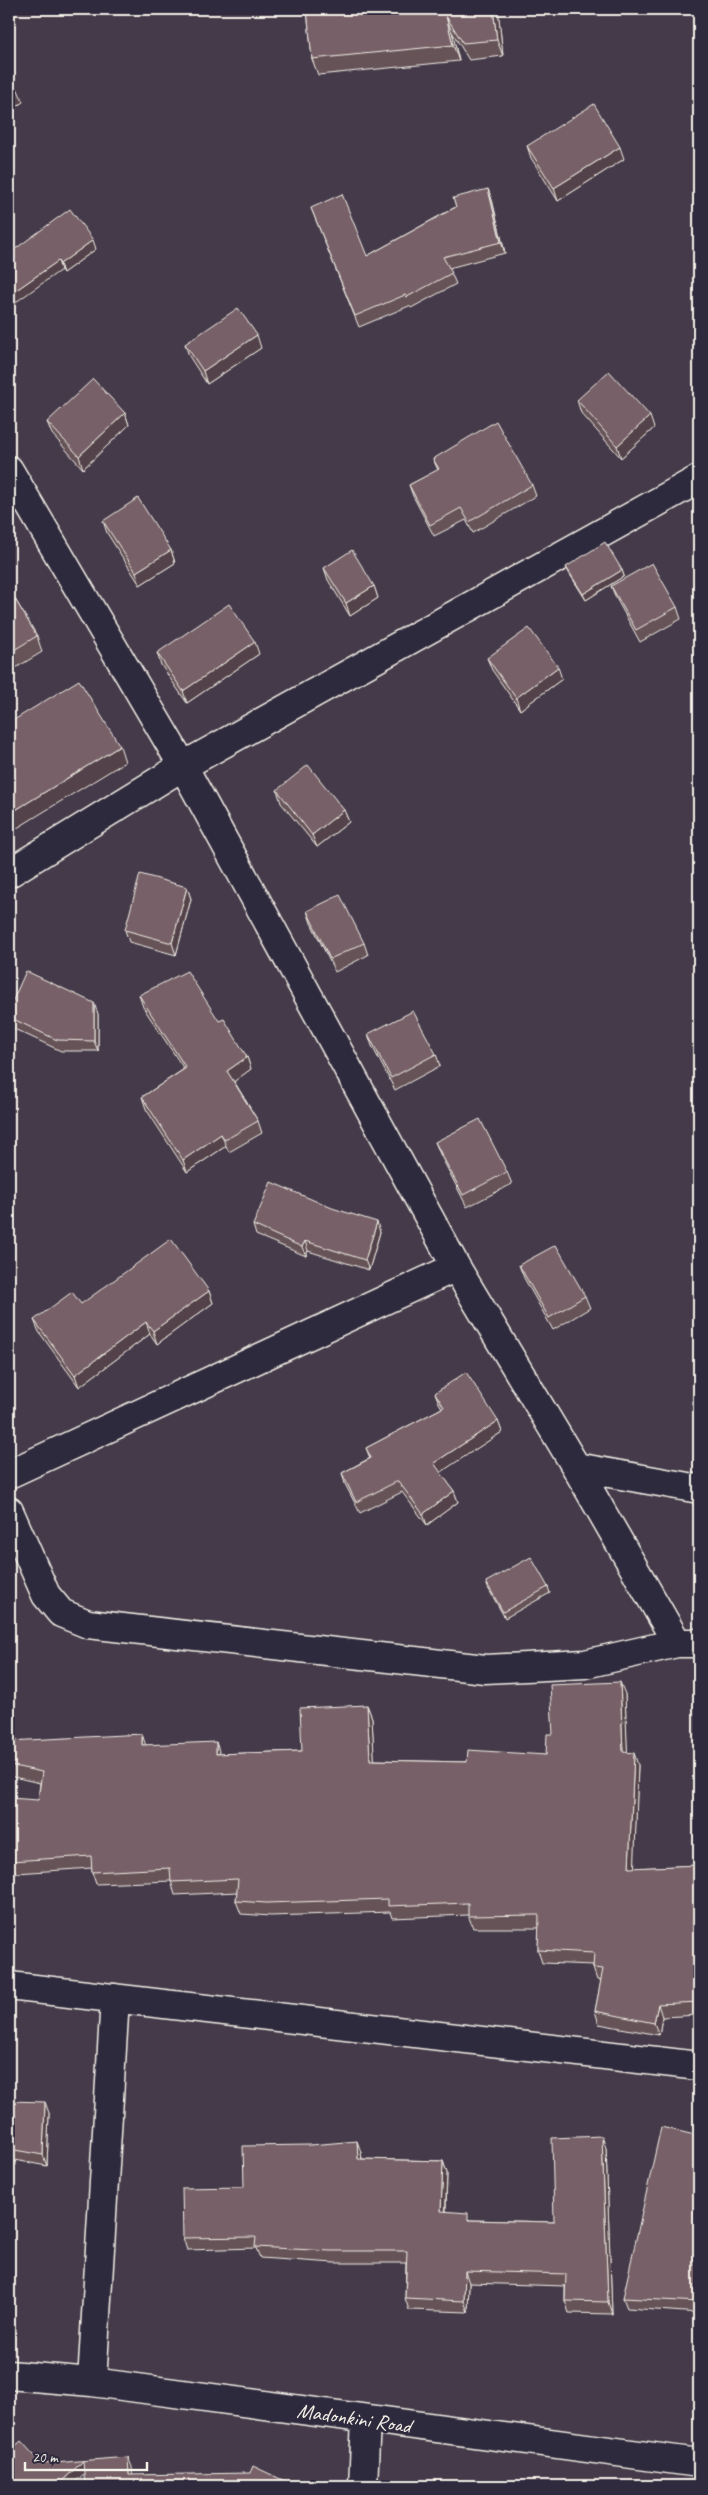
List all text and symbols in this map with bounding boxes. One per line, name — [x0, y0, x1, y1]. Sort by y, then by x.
street label: Madonkini Road — [295, 2397, 416, 2439]
scale bar — [25, 2440, 148, 2472]
text: 20 m — [32, 2448, 59, 2467]

